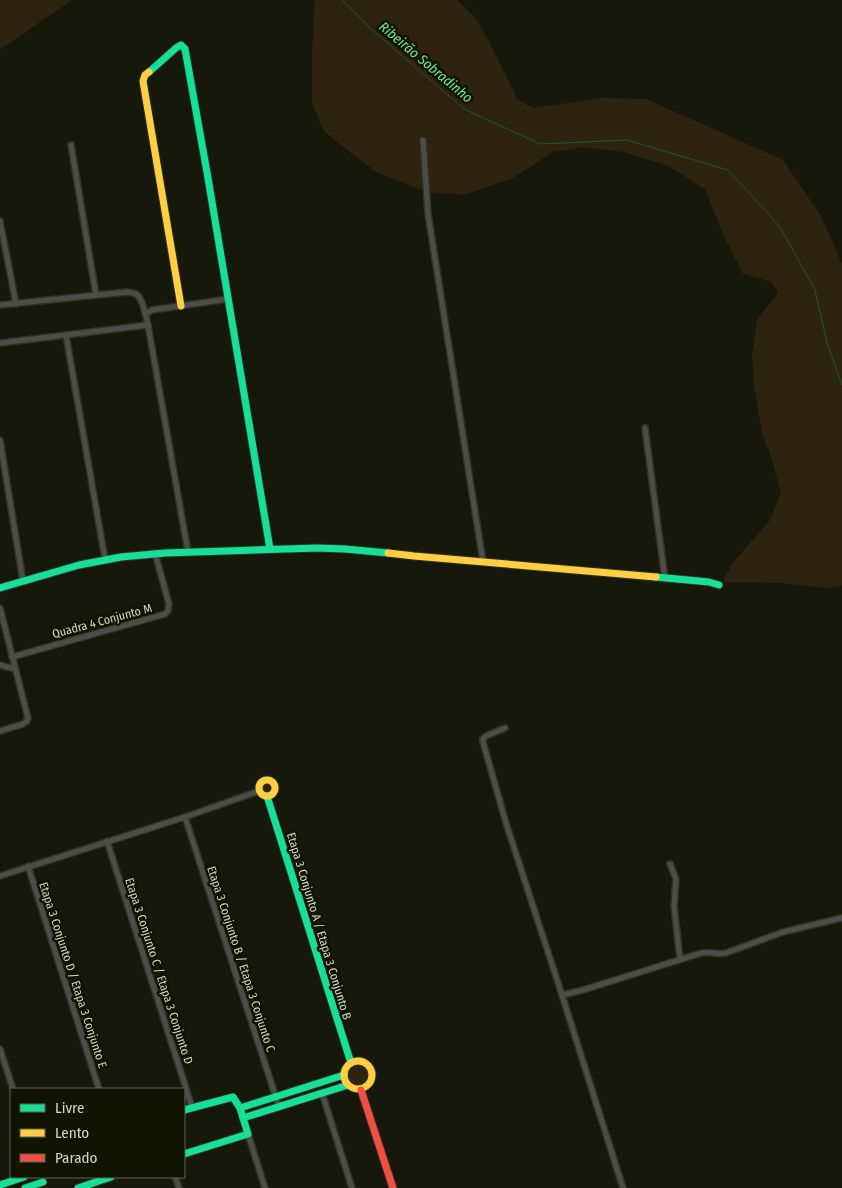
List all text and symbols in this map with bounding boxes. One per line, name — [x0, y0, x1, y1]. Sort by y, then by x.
water label: Ribeirão Sobradinho — [375, 18, 476, 107]
street label: Quadra 4 Conjunto M — [51, 601, 153, 641]
street label: Etapa 3 Conjunto A / Etapa 3 Conjunto B — [284, 831, 354, 1022]
street label: Etapa 3 Conjunto B / Etapa 3 Conjunto C — [204, 864, 278, 1054]
street label: Etapa 3 Conjunto C / Etapa 3 Conjunto D — [122, 876, 196, 1066]
street label: Etapa 3 Conjunto D / Etapa 3 Conjunto E — [36, 880, 110, 1070]
legend — [10, 1088, 185, 1178]
text: Livre — [55, 1099, 84, 1117]
text: Lento — [55, 1124, 89, 1142]
text: Parado — [55, 1149, 98, 1167]

